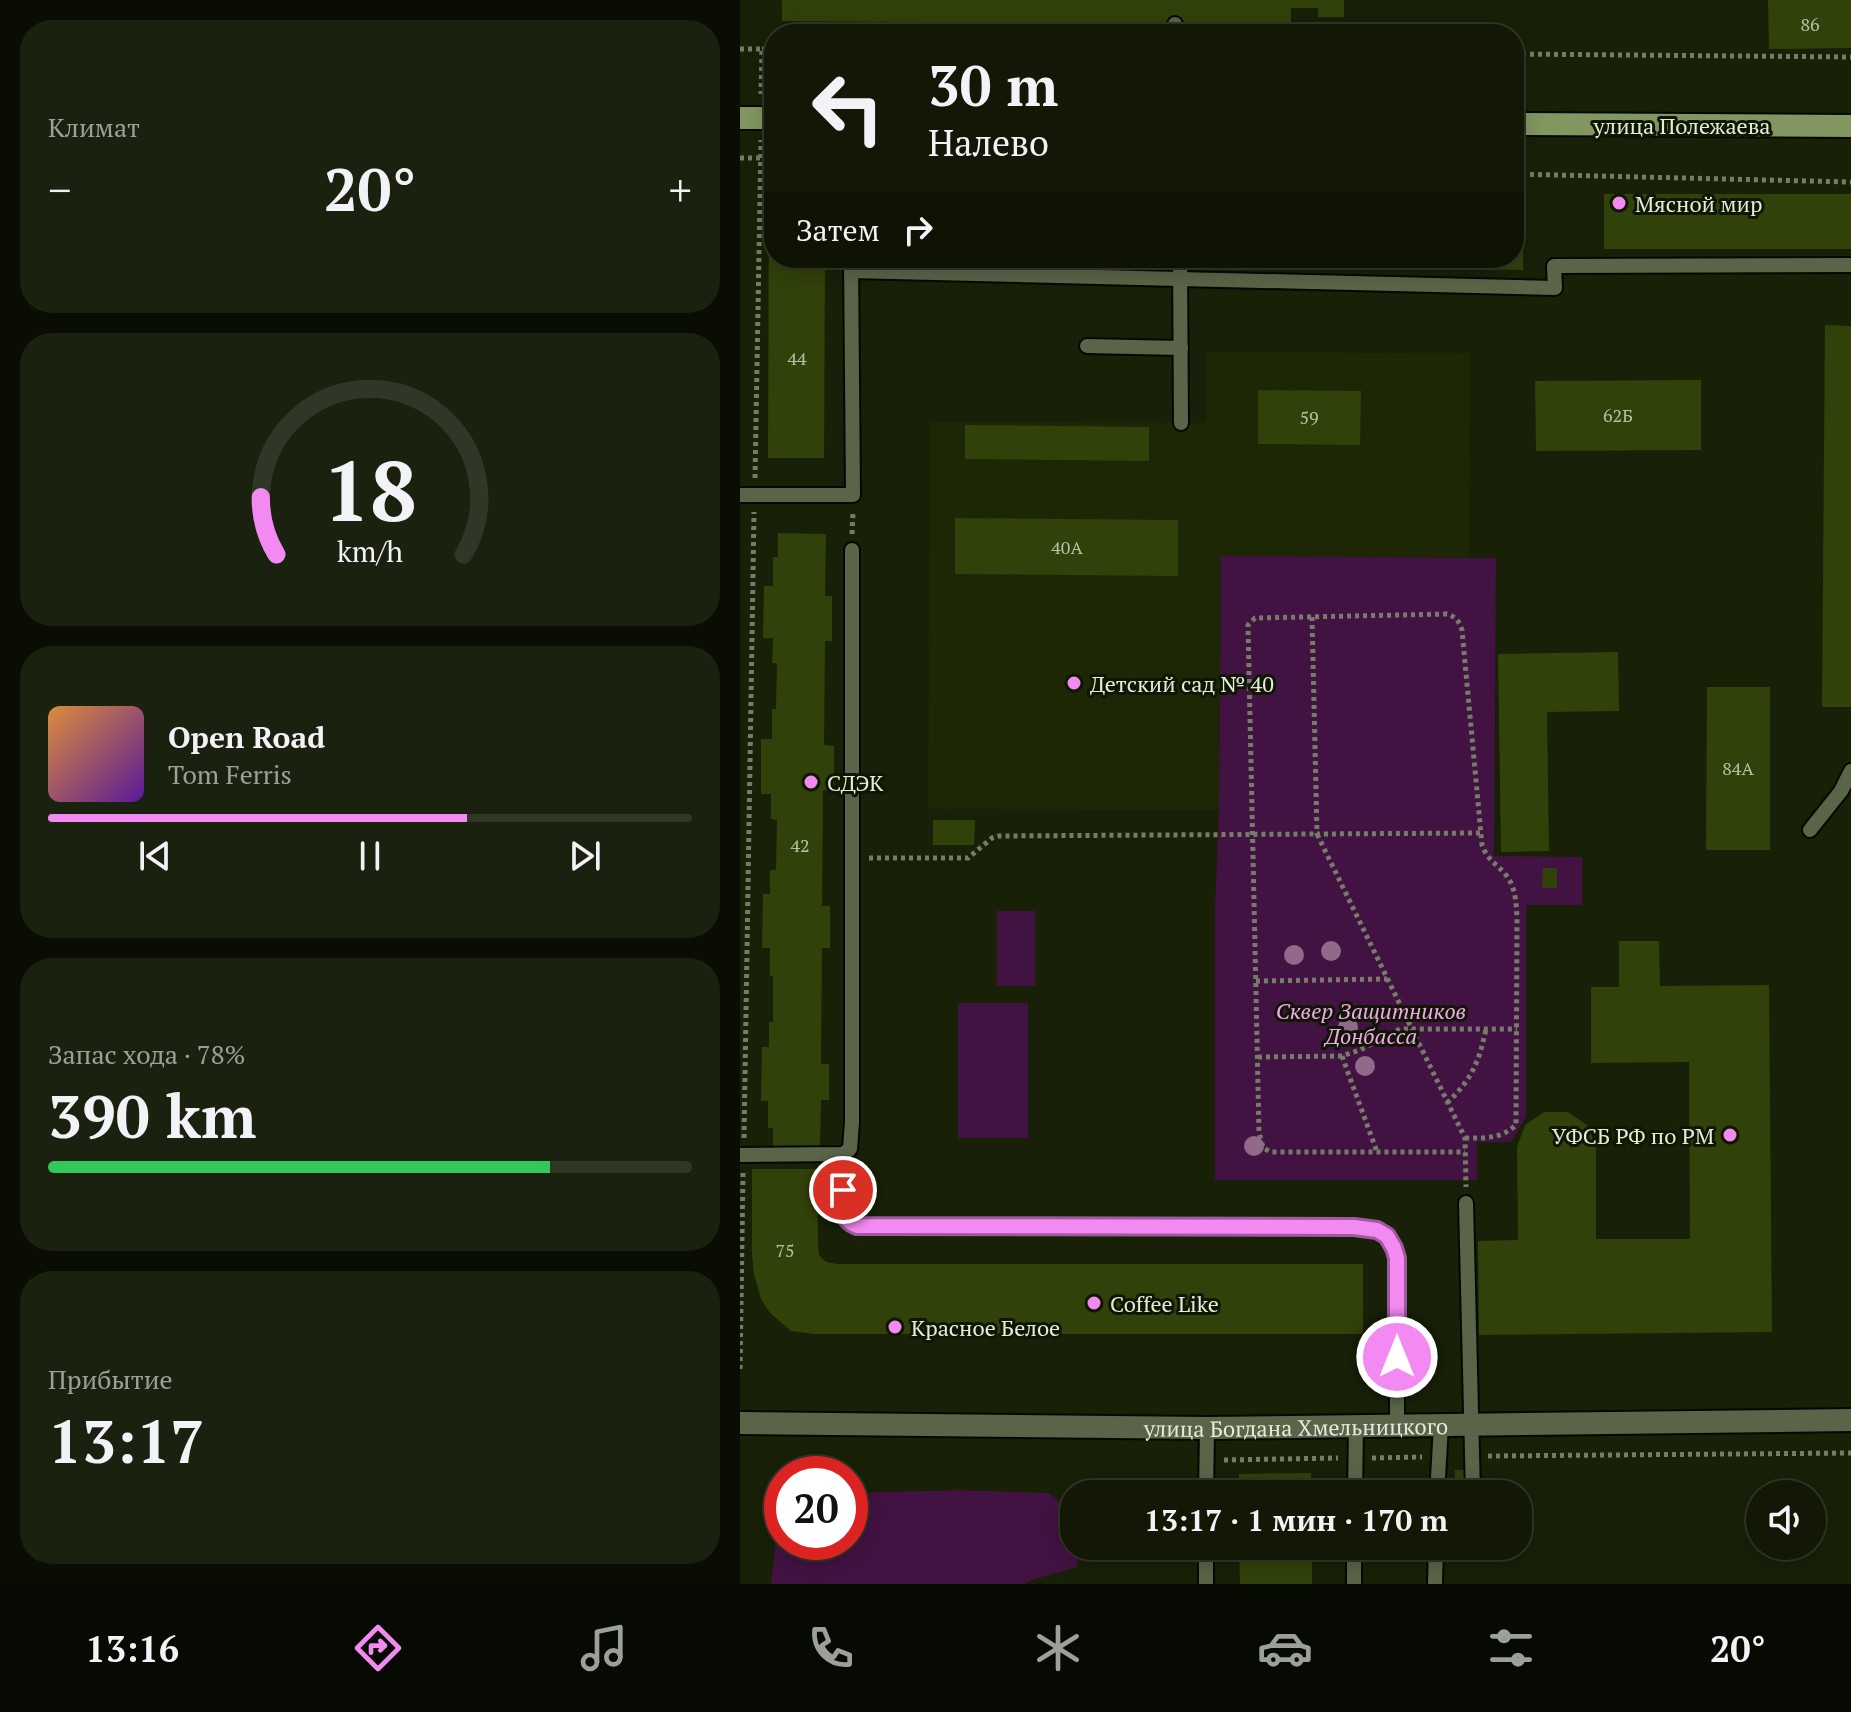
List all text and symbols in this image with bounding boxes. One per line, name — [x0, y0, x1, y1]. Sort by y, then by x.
house number: 86 — [1800, 12, 1820, 36]
text: 30 m — [928, 48, 1058, 122]
icon: left — [796, 56, 900, 160]
text: Климат — [48, 110, 140, 144]
street label: улица Полежаева — [1593, 111, 1770, 140]
text: Налево — [928, 119, 1049, 166]
text: 20° — [324, 149, 416, 228]
text: − — [48, 160, 71, 219]
text: + — [669, 160, 692, 219]
place label: Мясной мир — [1635, 189, 1763, 218]
marker: Мясной мир — [1610, 194, 1628, 212]
icon: right — [896, 208, 940, 252]
text: Затем — [796, 210, 880, 250]
house number: 44 — [787, 346, 807, 370]
house number: 62Б — [1603, 403, 1633, 427]
house number: 59 — [1299, 405, 1319, 429]
text: 18 — [323, 435, 417, 545]
text: km/h — [337, 532, 403, 570]
house number: 40А — [1051, 535, 1083, 559]
place label: Детский сад № 40 — [1090, 669, 1274, 698]
marker: Детский сад № 40 — [1065, 674, 1083, 692]
text: Open Road — [168, 717, 325, 757]
house number: 84А — [1722, 756, 1754, 780]
text: Tom Ferris — [168, 757, 292, 791]
place label: СДЭК — [827, 768, 884, 797]
marker: СДЭК — [802, 773, 820, 791]
house number: 42 — [790, 833, 810, 857]
icon: previous — [133, 834, 177, 878]
icon: pause — [348, 834, 392, 878]
icon: next — [563, 834, 607, 878]
park label: Сквер Защитников Донбасса — [1276, 996, 1466, 1050]
text: Запас хода · 78% — [48, 1037, 246, 1071]
text: 390 km — [48, 1076, 256, 1155]
place label: УФСБ РФ по РМ — [1552, 1121, 1714, 1150]
marker: УФСБ РФ по РМ — [1721, 1126, 1739, 1144]
pin — [809, 1156, 877, 1224]
icon: arrive — [821, 1168, 865, 1212]
house number: 75 — [775, 1238, 795, 1262]
place label: Coffee Like — [1110, 1289, 1219, 1318]
marker: Coffee Like — [1085, 1294, 1103, 1312]
place label: Красное Белое — [911, 1313, 1060, 1342]
position arrow — [1355, 1315, 1439, 1399]
marker: Красное Белое — [886, 1318, 904, 1336]
text: Прибытие — [48, 1362, 173, 1396]
text: 13:17 — [48, 1401, 204, 1480]
street label: улица Богдана Хмельницкого — [1143, 1411, 1448, 1443]
speed limit sign: 20 — [764, 1456, 868, 1560]
map controls — [1746, 1480, 1826, 1560]
button: sound — [1746, 1480, 1826, 1560]
text: 13:17 · 1 мин · 170 m — [1144, 1500, 1448, 1540]
icon: directions — [350, 1620, 406, 1676]
icon: music — [576, 1620, 632, 1676]
icon: phone — [803, 1620, 859, 1676]
icon: climate — [1030, 1620, 1086, 1676]
icon: car — [1257, 1620, 1313, 1676]
icon: filters — [1483, 1620, 1539, 1676]
text: 13:16 — [85, 1625, 179, 1672]
text: 20° — [1710, 1625, 1766, 1672]

